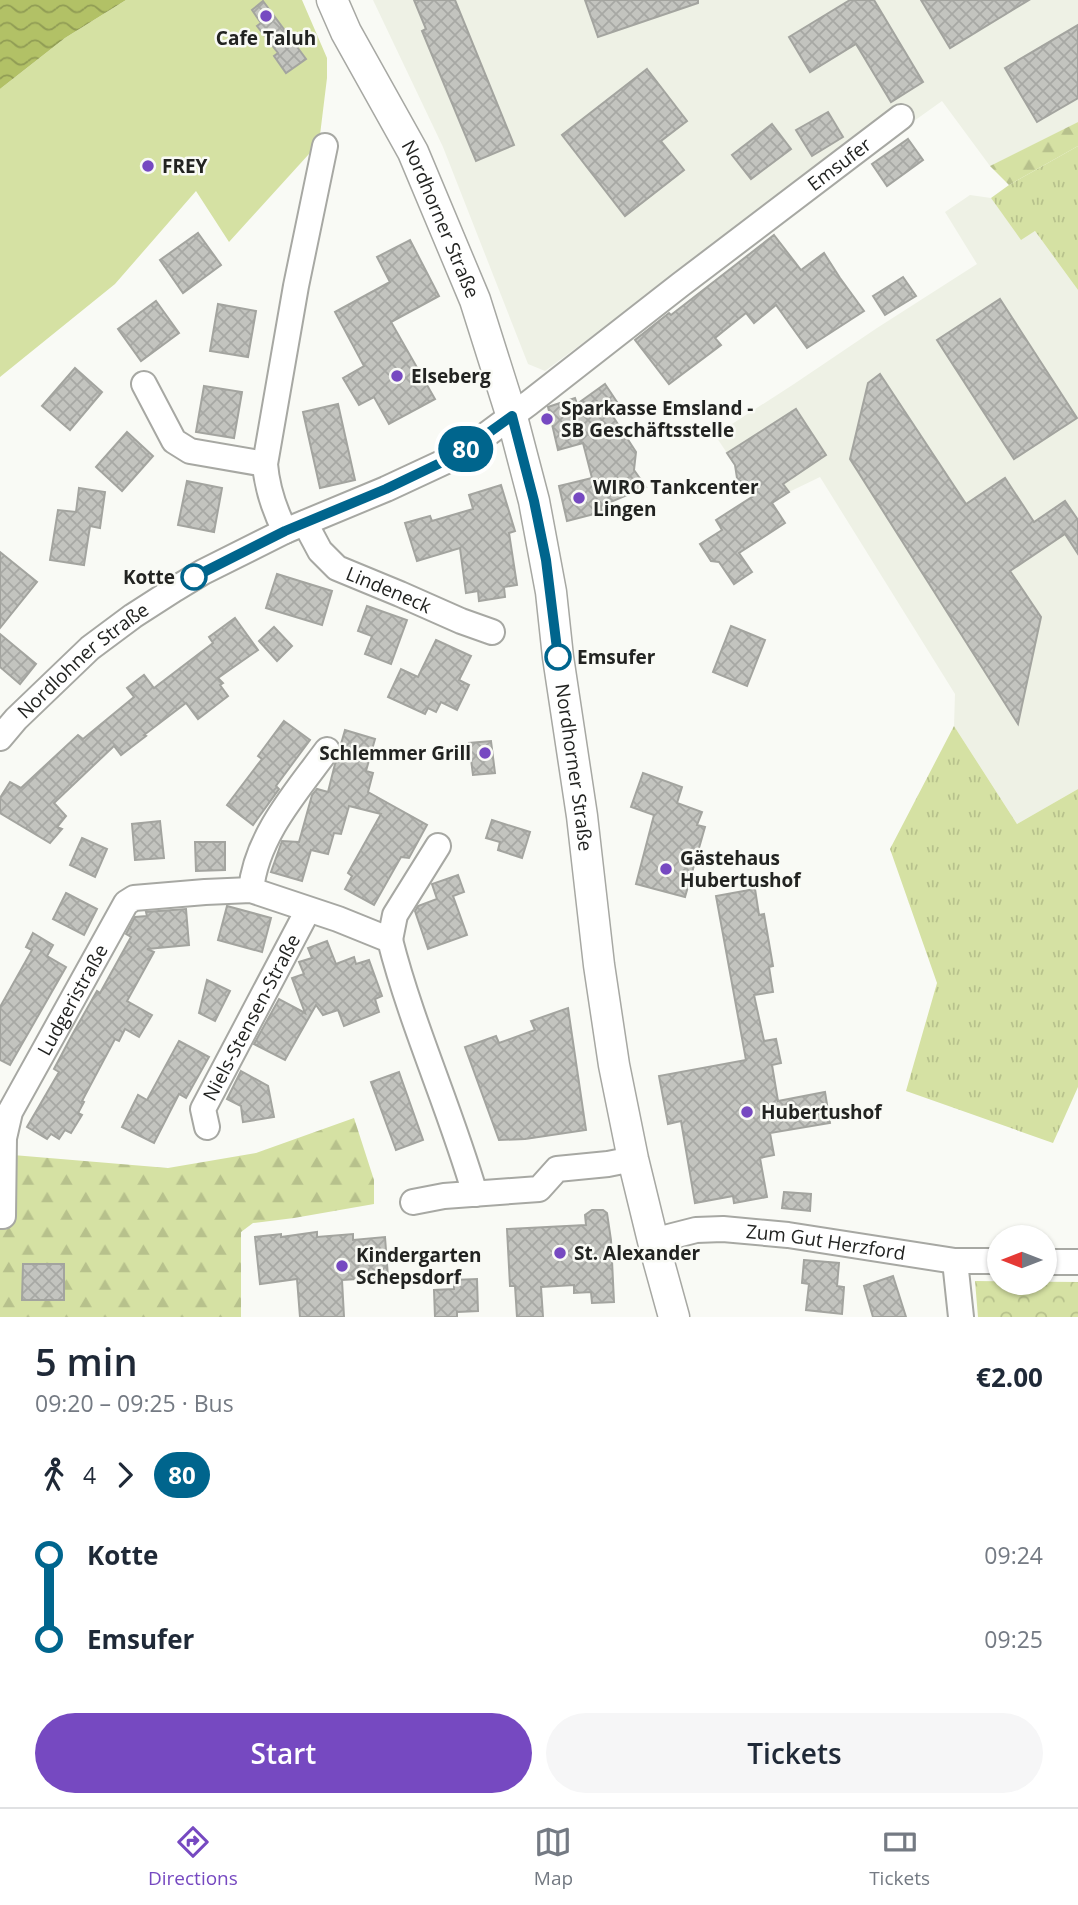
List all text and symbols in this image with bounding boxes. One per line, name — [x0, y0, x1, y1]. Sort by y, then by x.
marker: Cafe Taluh — [258, 8, 274, 24]
place label: Cafe Taluh — [216, 25, 316, 51]
street label: Emsufer — [802, 131, 877, 197]
street label: Nordhorner Straße — [396, 135, 486, 302]
place label: FREY — [162, 153, 208, 179]
marker: FREY — [140, 158, 156, 174]
place label: Elseberg — [411, 363, 491, 389]
marker: Elseberg — [389, 368, 405, 384]
place label: Sparkasse Emsland - SB Geschäftsstelle — [561, 395, 753, 443]
marker: Sparkasse Emsland - SB Geschäftsstelle — [539, 411, 555, 427]
line badge: 80 — [434, 426, 498, 472]
text: 80 — [452, 432, 480, 465]
place label: WIRO Tankcenter Lingen — [593, 474, 759, 522]
marker: WIRO Tankcenter Lingen — [571, 490, 587, 506]
street label: Lindeneck — [342, 560, 436, 619]
place label: Kotte — [123, 564, 175, 590]
marker: Kotte — [181, 564, 207, 590]
street label: Nordlohner Straße — [11, 596, 154, 724]
marker: Emsufer — [545, 644, 571, 670]
place label: Emsufer — [577, 644, 656, 670]
street label: Nordhorner Straße — [549, 682, 599, 853]
place label: Schlemmer Grill — [319, 740, 471, 766]
marker: Schlemmer Grill — [477, 745, 493, 761]
place label: Gästehaus Hubertushof — [680, 845, 802, 893]
marker: Gästehaus Hubertushof — [658, 861, 674, 877]
street label: Niels-Stensen-Straße — [197, 930, 306, 1105]
street label: Ludgeristraße — [31, 940, 114, 1060]
place label: Hubertushof — [761, 1099, 883, 1125]
marker: Hubertushof — [739, 1104, 755, 1120]
street label: Zum Gut Herzford — [745, 1218, 907, 1266]
north arrow — [987, 1225, 1057, 1295]
map controls — [987, 1225, 1057, 1295]
place label: St. Alexander — [574, 1240, 700, 1266]
place label: Kindergarten Schepsdorf — [356, 1242, 482, 1290]
marker: St. Alexander — [552, 1245, 568, 1261]
marker: Kindergarten Schepsdorf — [334, 1258, 350, 1274]
text: 5 min — [35, 1335, 138, 1387]
text: €2.00 — [976, 1359, 1043, 1395]
text: 09:20 – 09:25 · Bus — [35, 1387, 234, 1419]
icon: walk — [35, 1456, 73, 1494]
icon: forward — [106, 1456, 144, 1494]
text: 80 — [168, 1458, 196, 1491]
text: 4 — [83, 1459, 96, 1491]
text: Kotte — [87, 1537, 158, 1573]
text: 09:24 — [984, 1539, 1043, 1571]
text: Emsufer — [87, 1621, 194, 1657]
text: 09:25 — [984, 1623, 1043, 1655]
button: Start — [35, 1713, 532, 1793]
button: Tickets — [546, 1713, 1043, 1793]
tab: Directions — [148, 1823, 238, 1891]
tab: Map — [534, 1823, 573, 1891]
tab: Tickets — [869, 1823, 930, 1891]

